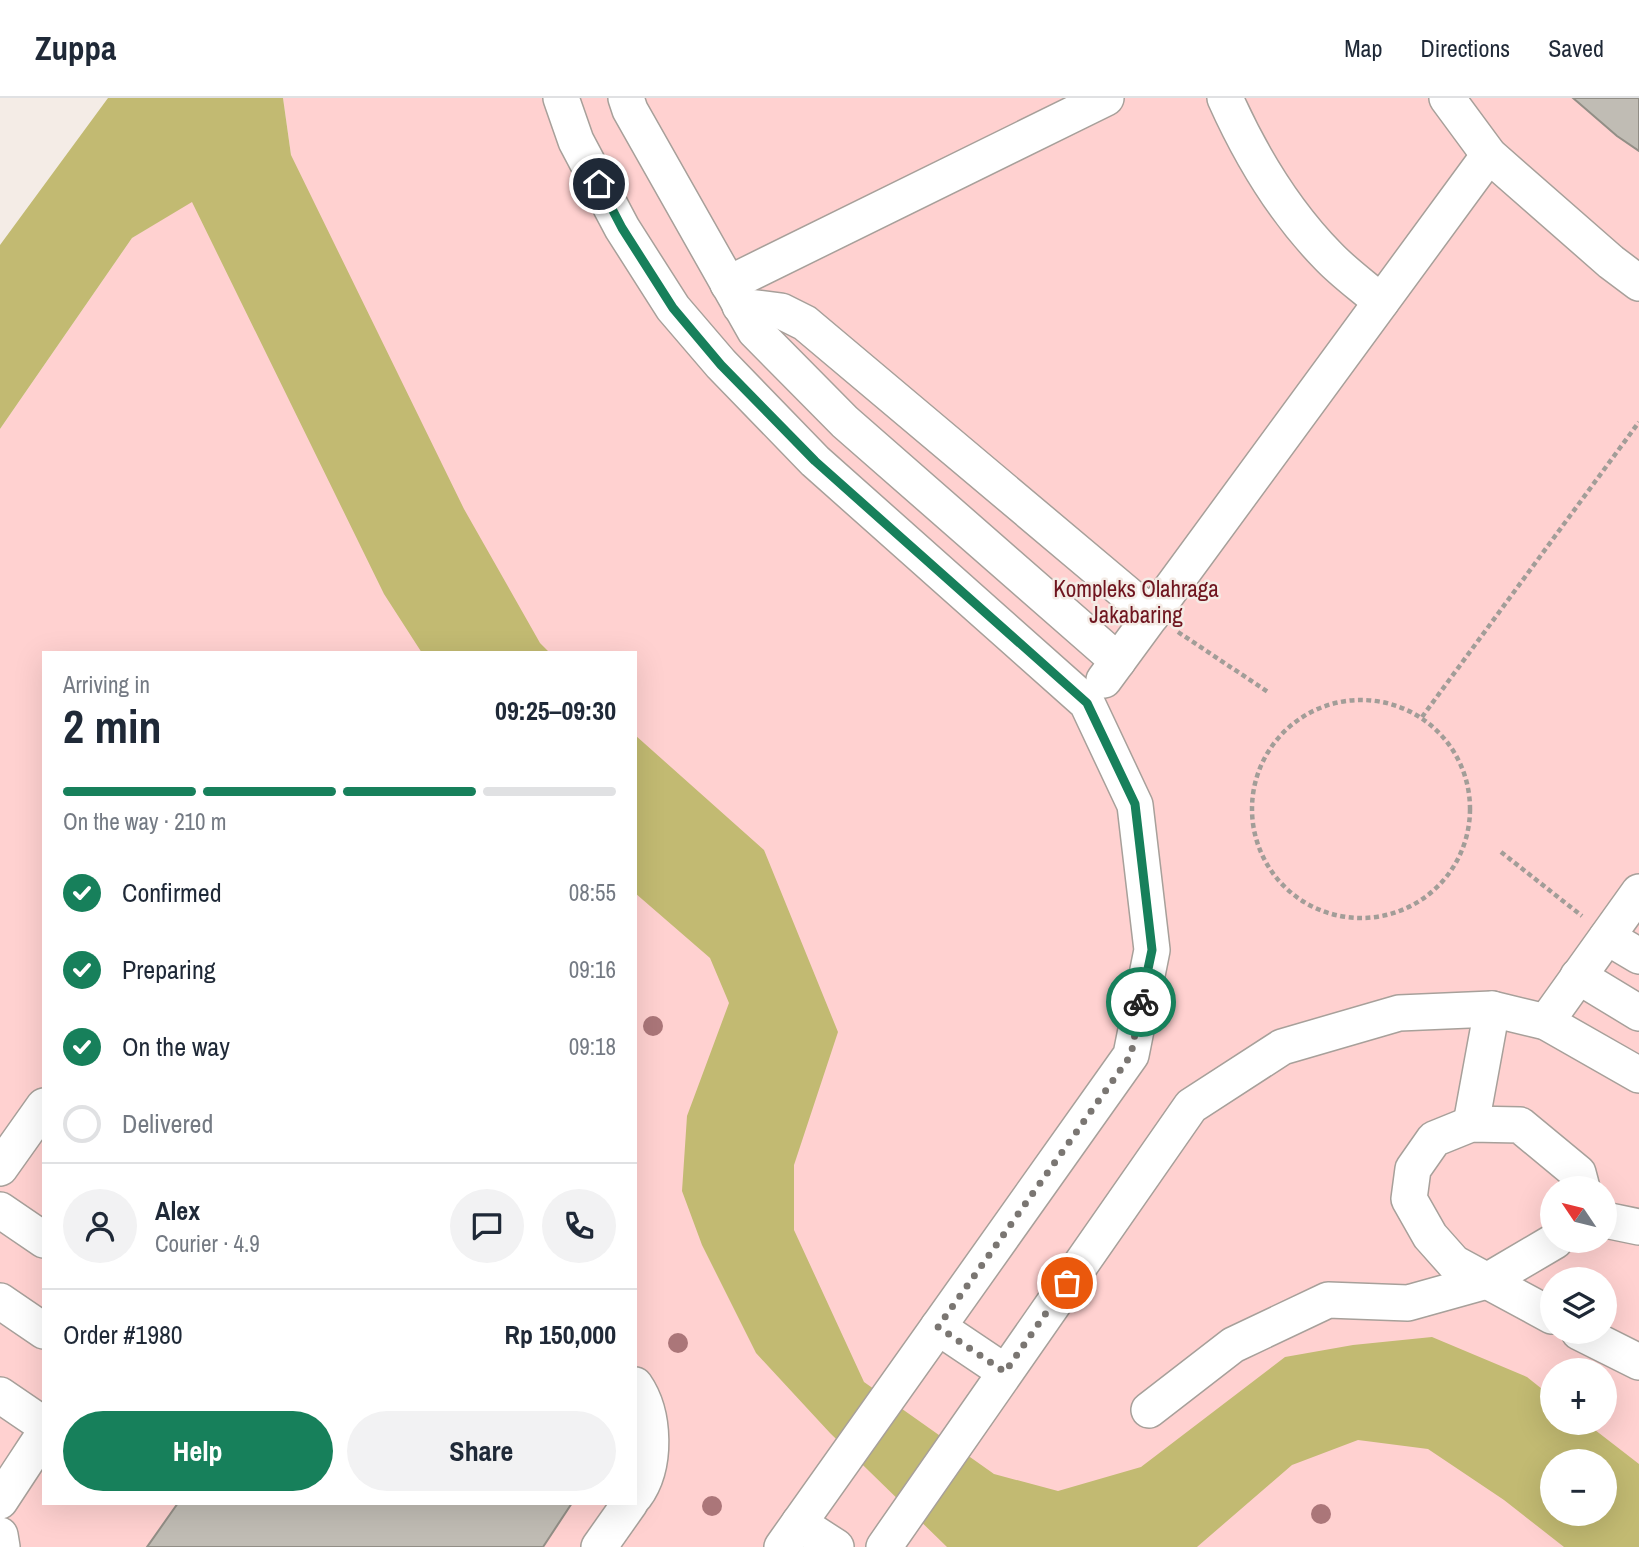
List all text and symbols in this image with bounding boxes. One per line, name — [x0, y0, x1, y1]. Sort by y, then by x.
text: Zuppa — [35, 26, 116, 70]
text: Map — [1344, 32, 1382, 64]
text: Directions — [1420, 32, 1510, 64]
text: Saved — [1548, 32, 1604, 64]
pin — [569, 154, 629, 214]
icon: home — [580, 165, 618, 203]
park label: Kompleks Olahraga Jakabaring — [1053, 573, 1219, 630]
text: Arriving in — [63, 669, 150, 700]
text: 09:25–09:30 — [495, 693, 616, 728]
text: 2 min — [63, 695, 162, 757]
text: On the way · 210 m — [63, 806, 227, 837]
icon: check — [63, 874, 101, 912]
text: Confirmed — [122, 875, 222, 910]
text: 08:55 — [569, 877, 616, 908]
icon: check — [63, 951, 101, 989]
text: Preparing — [122, 952, 216, 987]
text: 09:16 — [569, 954, 616, 985]
courier — [1106, 967, 1176, 1037]
icon: bike — [1122, 983, 1160, 1021]
icon: check — [63, 1028, 101, 1066]
text: On the way — [122, 1029, 230, 1064]
text: 09:18 — [569, 1031, 616, 1062]
text: Delivered — [122, 1106, 213, 1141]
north arrow — [1540, 1176, 1617, 1253]
map controls — [1540, 1176, 1617, 1526]
button: person — [63, 1189, 137, 1263]
button: chat — [450, 1189, 524, 1263]
button: phone — [542, 1189, 616, 1263]
text: Alex — [155, 1193, 200, 1228]
text: Courier · 4.9 — [155, 1228, 260, 1259]
pin — [1037, 1253, 1097, 1313]
icon: bag — [1048, 1264, 1086, 1302]
button: layers — [1540, 1267, 1617, 1344]
text: Order #1980 — [63, 1317, 183, 1352]
text: Rp 150,000 — [505, 1317, 616, 1352]
button: + — [1540, 1358, 1617, 1435]
button: Help — [63, 1411, 333, 1491]
button: Share — [347, 1411, 616, 1491]
button: − — [1540, 1449, 1617, 1526]

